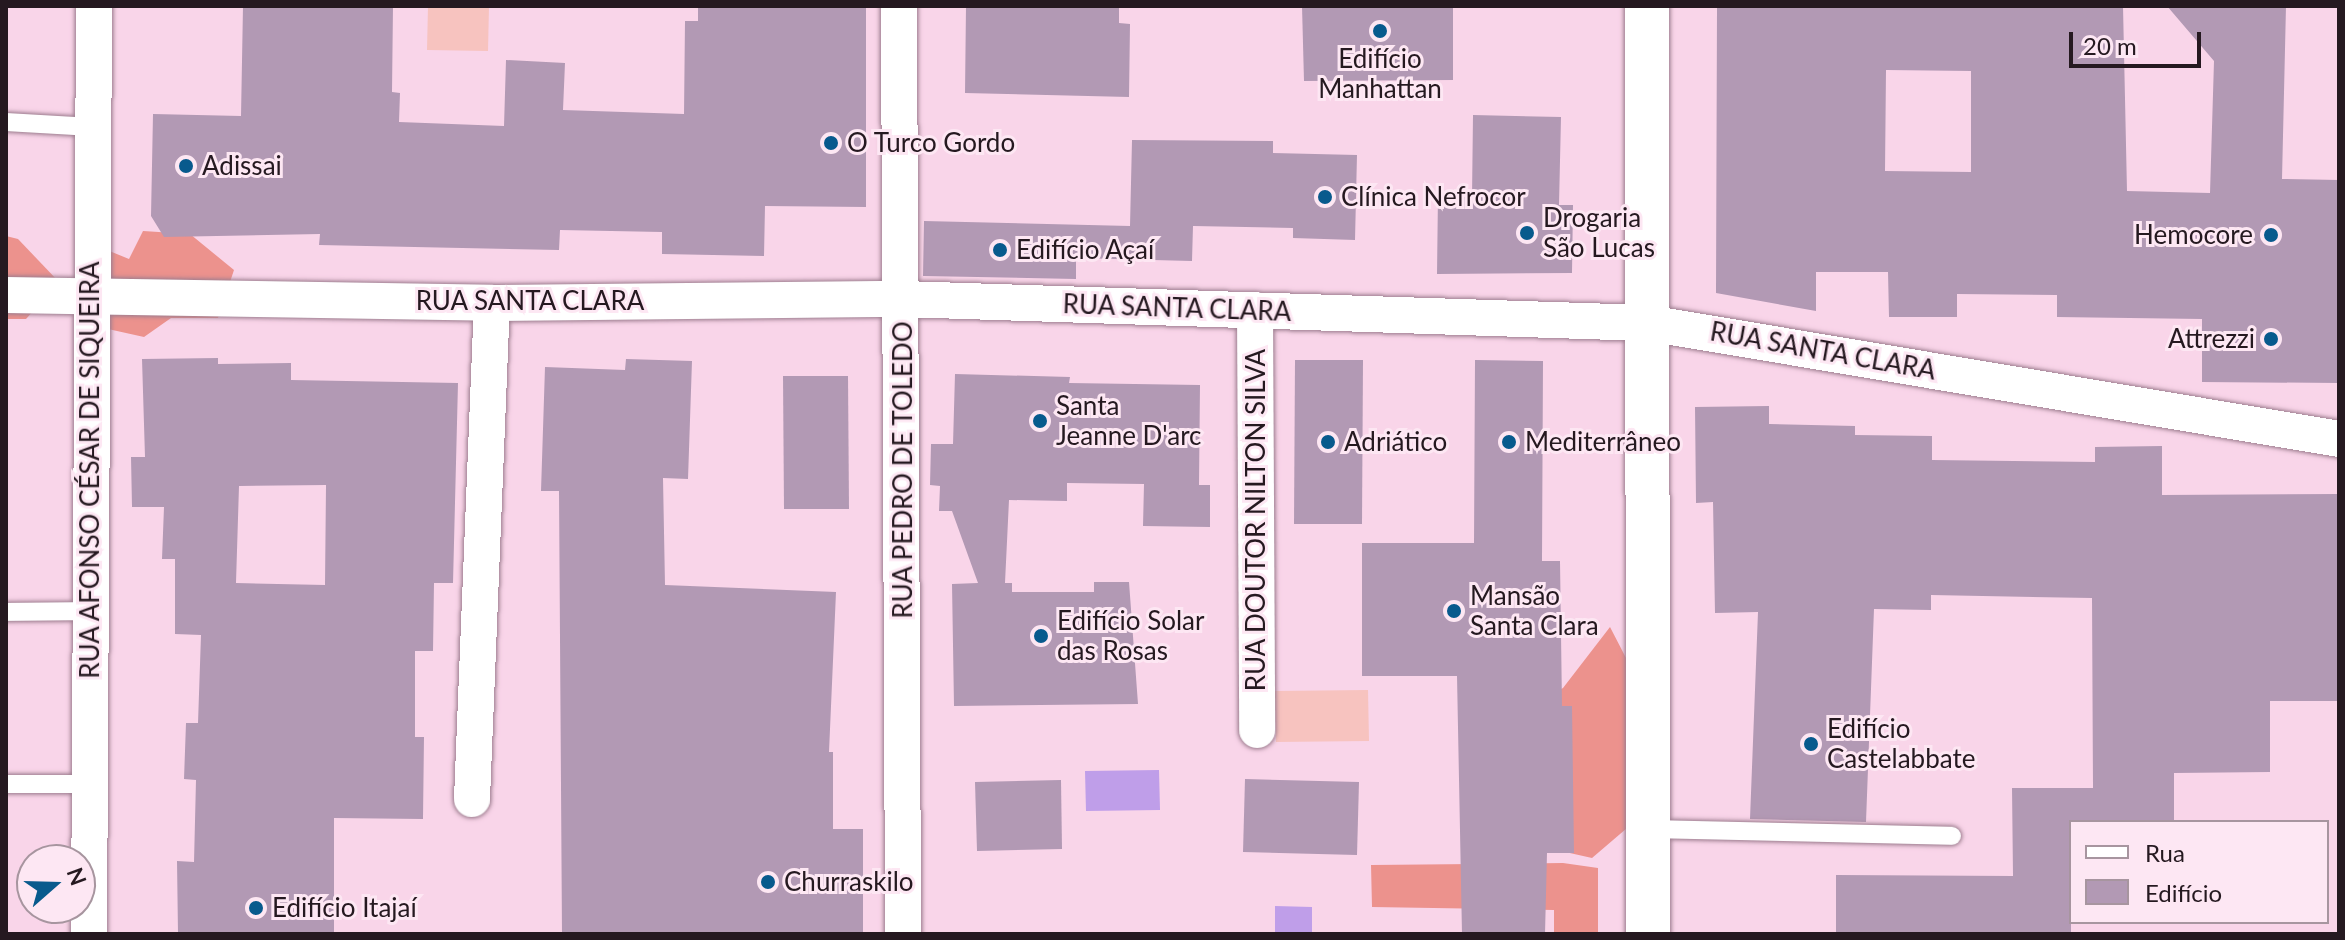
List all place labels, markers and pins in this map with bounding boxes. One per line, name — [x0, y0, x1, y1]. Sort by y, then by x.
marker: Edifício Manhattan — [1371, 22, 1389, 40]
place label: Edifício Manhattan — [1318, 43, 1442, 104]
place label: O Turco Gordo — [847, 127, 1016, 159]
marker: O Turco Gordo — [822, 134, 840, 152]
place label: Adissai — [202, 150, 282, 182]
marker: Adissai — [177, 157, 195, 175]
place label: Clínica Nefrocor — [1341, 181, 1526, 213]
marker: Clínica Nefrocor — [1316, 188, 1334, 206]
place label: Drogaria São Lucas — [1543, 202, 1655, 264]
place label: Hemocore — [2134, 219, 2253, 251]
marker: Drogaria São Lucas — [1518, 224, 1536, 242]
marker: Hemocore — [2260, 224, 2282, 246]
place label: Edifício Açaí — [1016, 234, 1155, 266]
marker: Edifício Açaí — [991, 241, 1009, 259]
place label: Attrezzi — [2168, 323, 2255, 355]
marker: Attrezzi — [2262, 330, 2280, 348]
place label: Santa Jeanne D'arc — [1056, 390, 1202, 452]
marker: Santa Jeanne D'arc — [1031, 412, 1049, 430]
place label: Adriático — [1344, 426, 1447, 458]
place label: Mediterrâneo — [1525, 426, 1681, 458]
marker: Adriático — [1319, 433, 1337, 451]
marker: Mediterrâneo — [1500, 433, 1518, 451]
place label: Mansão Santa Clara — [1470, 580, 1599, 642]
marker: Mansão Santa Clara — [1445, 602, 1463, 620]
place label: Edifício Solar das Rosas — [1057, 605, 1204, 666]
marker: Edifício Solar das Rosas — [1032, 627, 1050, 645]
place label: Edifício Castelabbate — [1827, 713, 1975, 774]
marker: Edifício Castelabbate — [1802, 735, 1820, 753]
place label: Churraskilo — [784, 866, 914, 898]
marker: Churraskilo — [759, 873, 777, 891]
place label: Edifício Itajaí — [272, 892, 417, 924]
marker: Edifício Itajaí — [247, 899, 265, 917]

